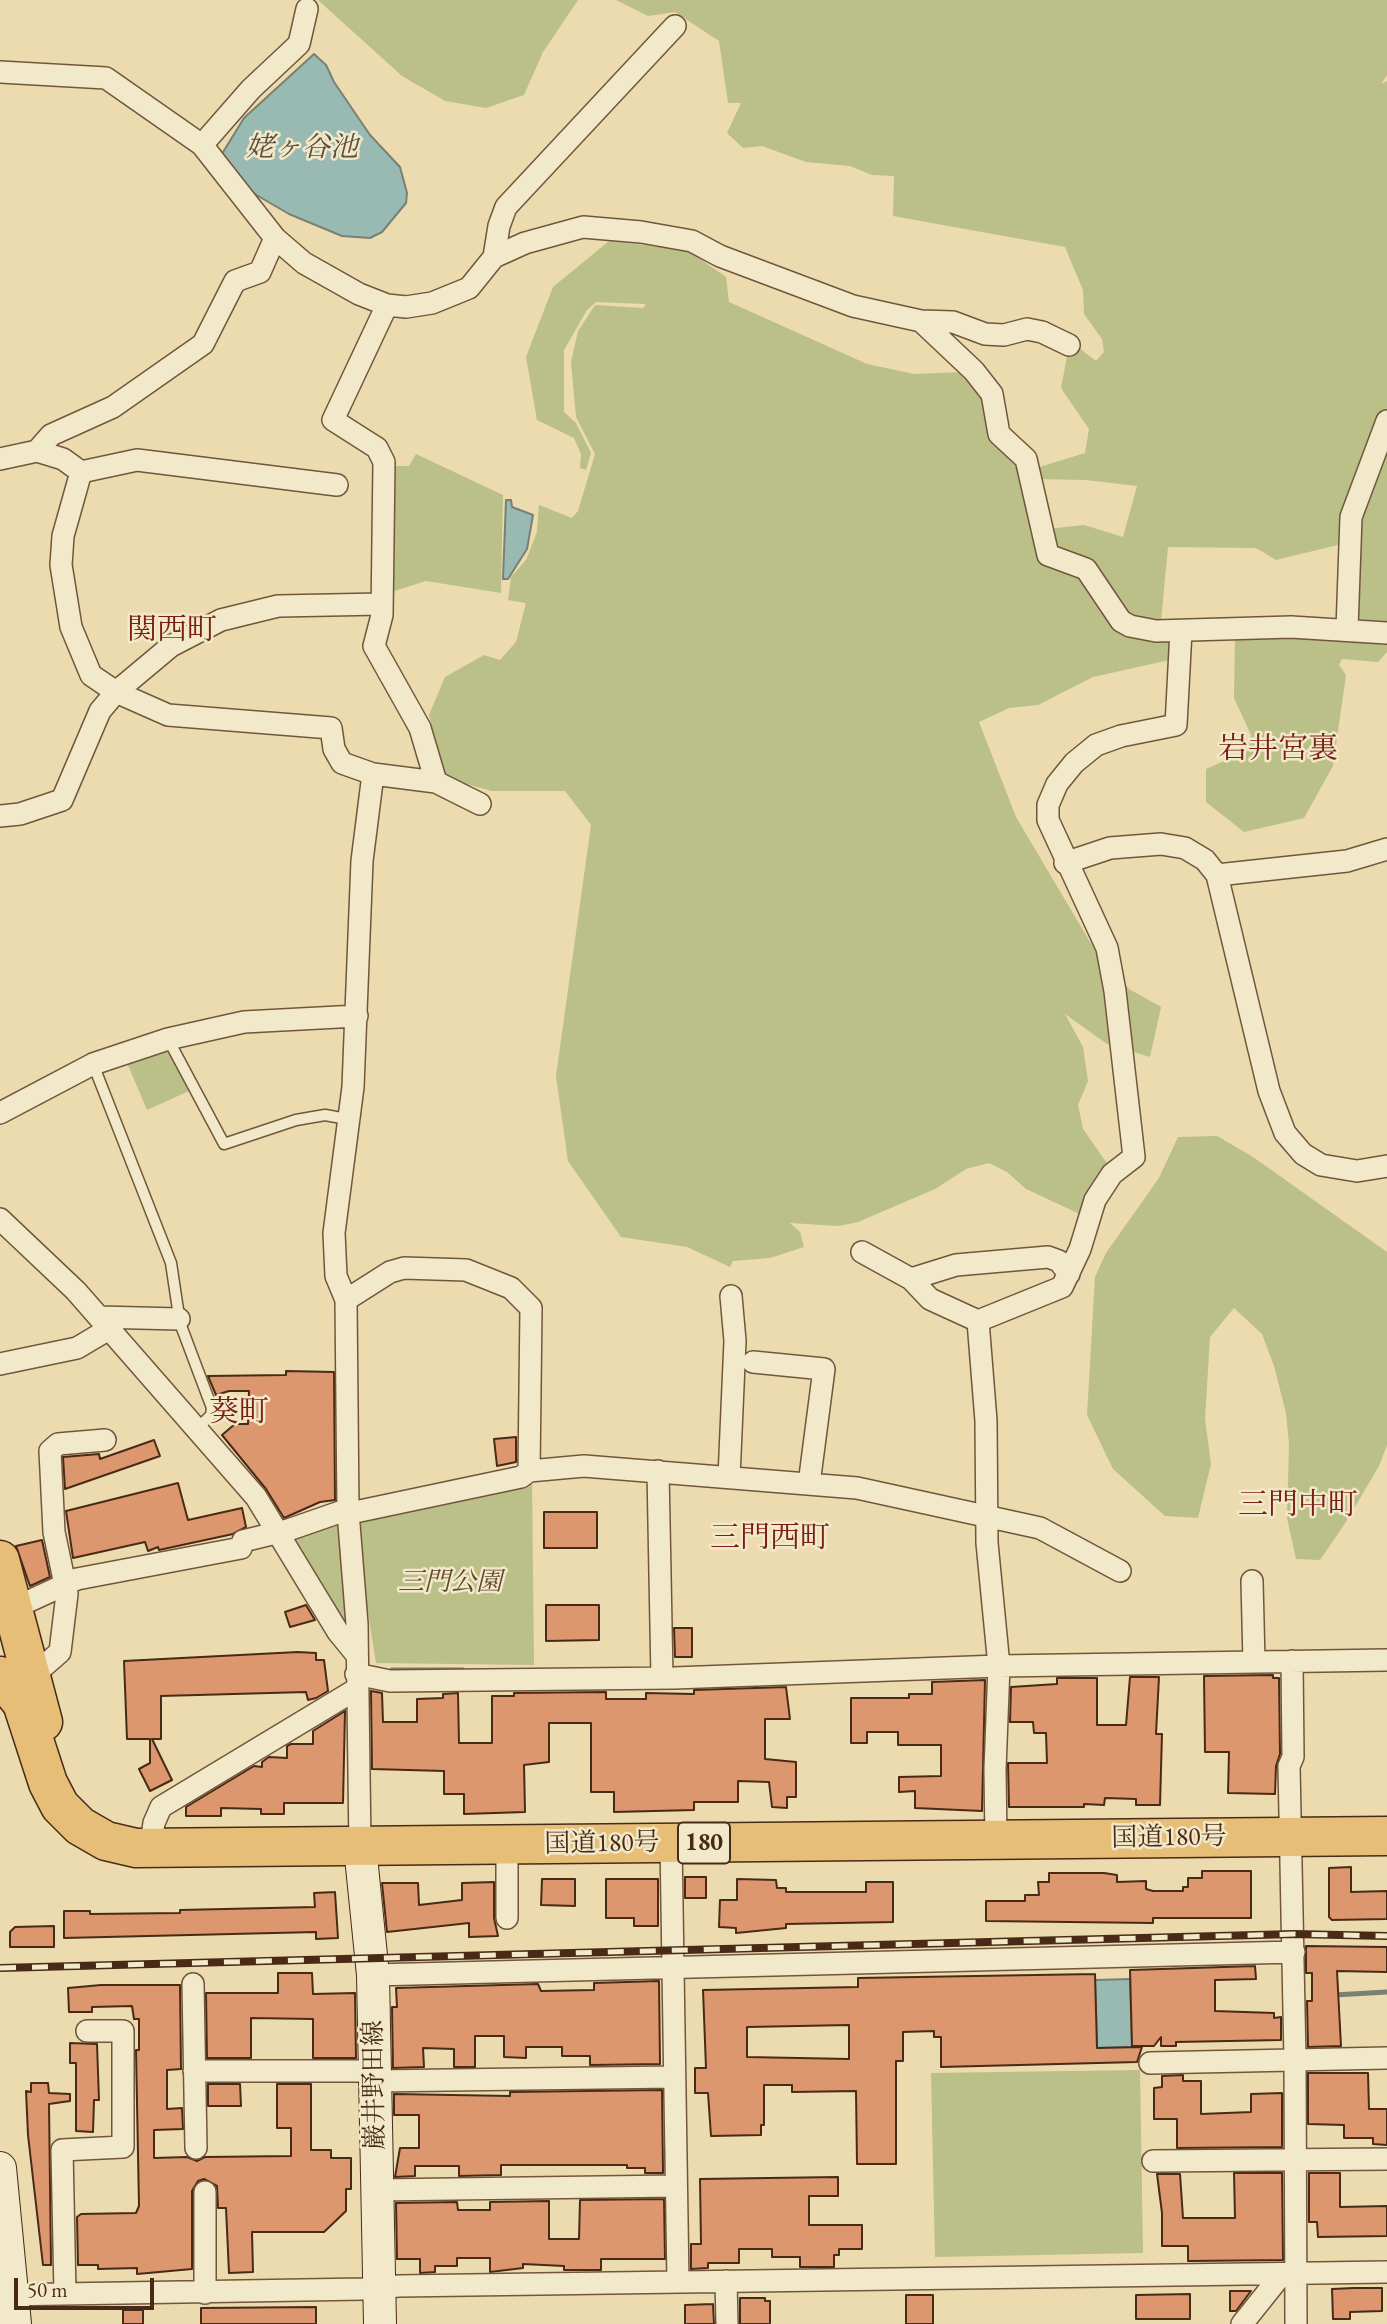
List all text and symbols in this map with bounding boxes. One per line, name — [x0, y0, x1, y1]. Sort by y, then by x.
water label: 姥ヶ谷池 — [246, 131, 358, 165]
district label: 関西町 — [127, 613, 217, 649]
district label: 岩井宮裏 — [1218, 732, 1338, 768]
district label: 葵町 — [209, 1395, 269, 1431]
district label: 三門中町 — [1238, 1488, 1358, 1524]
district label: 三門西町 — [710, 1521, 830, 1557]
park label: 三門公園 — [398, 1567, 502, 1599]
street label: 国道180号 — [1111, 1821, 1227, 1855]
road number: 180 — [678, 1822, 730, 1864]
street label: 国道180号 — [544, 1827, 660, 1861]
street label: 巌井野田線 — [358, 2020, 392, 2150]
scale bar — [18, 2264, 158, 2308]
text: 50 m — [27, 2276, 68, 2303]

